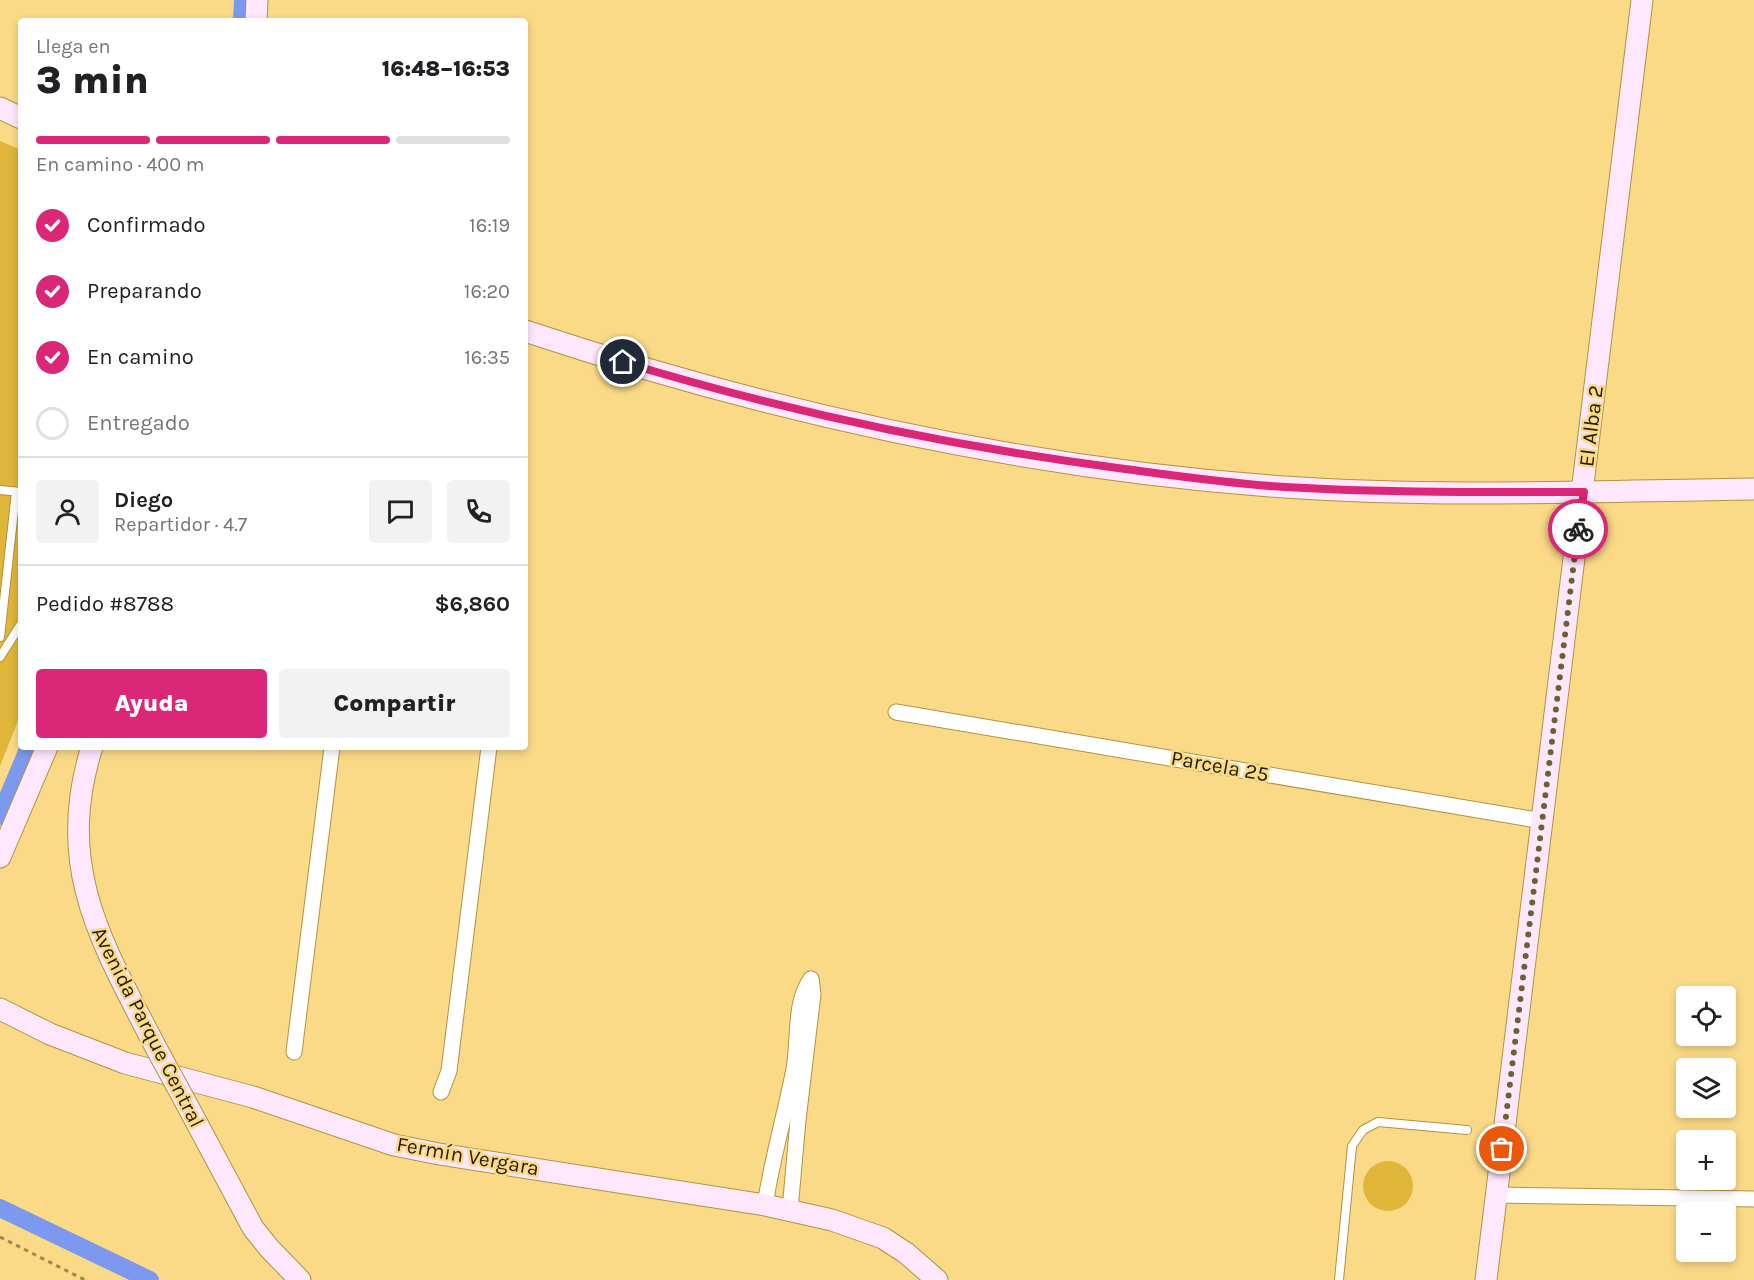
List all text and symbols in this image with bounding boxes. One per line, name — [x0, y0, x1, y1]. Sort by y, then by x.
text: Llega en — [36, 35, 111, 58]
text: 16:48–16:53 — [382, 56, 510, 82]
text: 3 min — [36, 57, 149, 103]
text: En camino · 400 m — [36, 153, 205, 176]
icon: check — [36, 209, 69, 242]
text: Confirmado — [87, 212, 206, 238]
text: 16:19 — [469, 214, 510, 237]
icon: check — [36, 275, 69, 308]
text: Preparando — [87, 278, 202, 304]
text: 16:20 — [464, 280, 510, 303]
pin — [597, 336, 648, 387]
icon: check — [36, 341, 69, 374]
text: En camino — [87, 344, 194, 370]
icon: home — [606, 345, 639, 378]
text: 16:35 — [464, 346, 510, 369]
street label: El Alba 2 — [1574, 384, 1608, 468]
text: Entregado — [87, 410, 190, 436]
button: person — [36, 480, 99, 543]
button: chat — [369, 480, 432, 543]
button: phone — [447, 480, 510, 543]
text: Diego — [114, 487, 173, 513]
courier — [1548, 499, 1608, 559]
text: Repartidor · 4.7 — [114, 513, 247, 536]
icon: bike — [1562, 513, 1595, 546]
text: Pedido #8788 — [36, 591, 174, 617]
text: $6,860 — [434, 591, 510, 617]
button: Ayuda — [36, 669, 267, 738]
button: Compartir — [279, 669, 510, 738]
street label: Parcela 25 — [1169, 746, 1271, 786]
street label: Avenida Parque Central — [87, 923, 209, 1131]
map controls — [1676, 986, 1736, 1262]
button: locate — [1676, 986, 1736, 1046]
button: layers — [1676, 1058, 1736, 1118]
pin — [1476, 1123, 1527, 1174]
button: + — [1676, 1130, 1736, 1190]
street label: Fermín Vergara — [395, 1132, 541, 1180]
icon: bag — [1485, 1132, 1518, 1165]
button: − — [1676, 1202, 1736, 1262]

